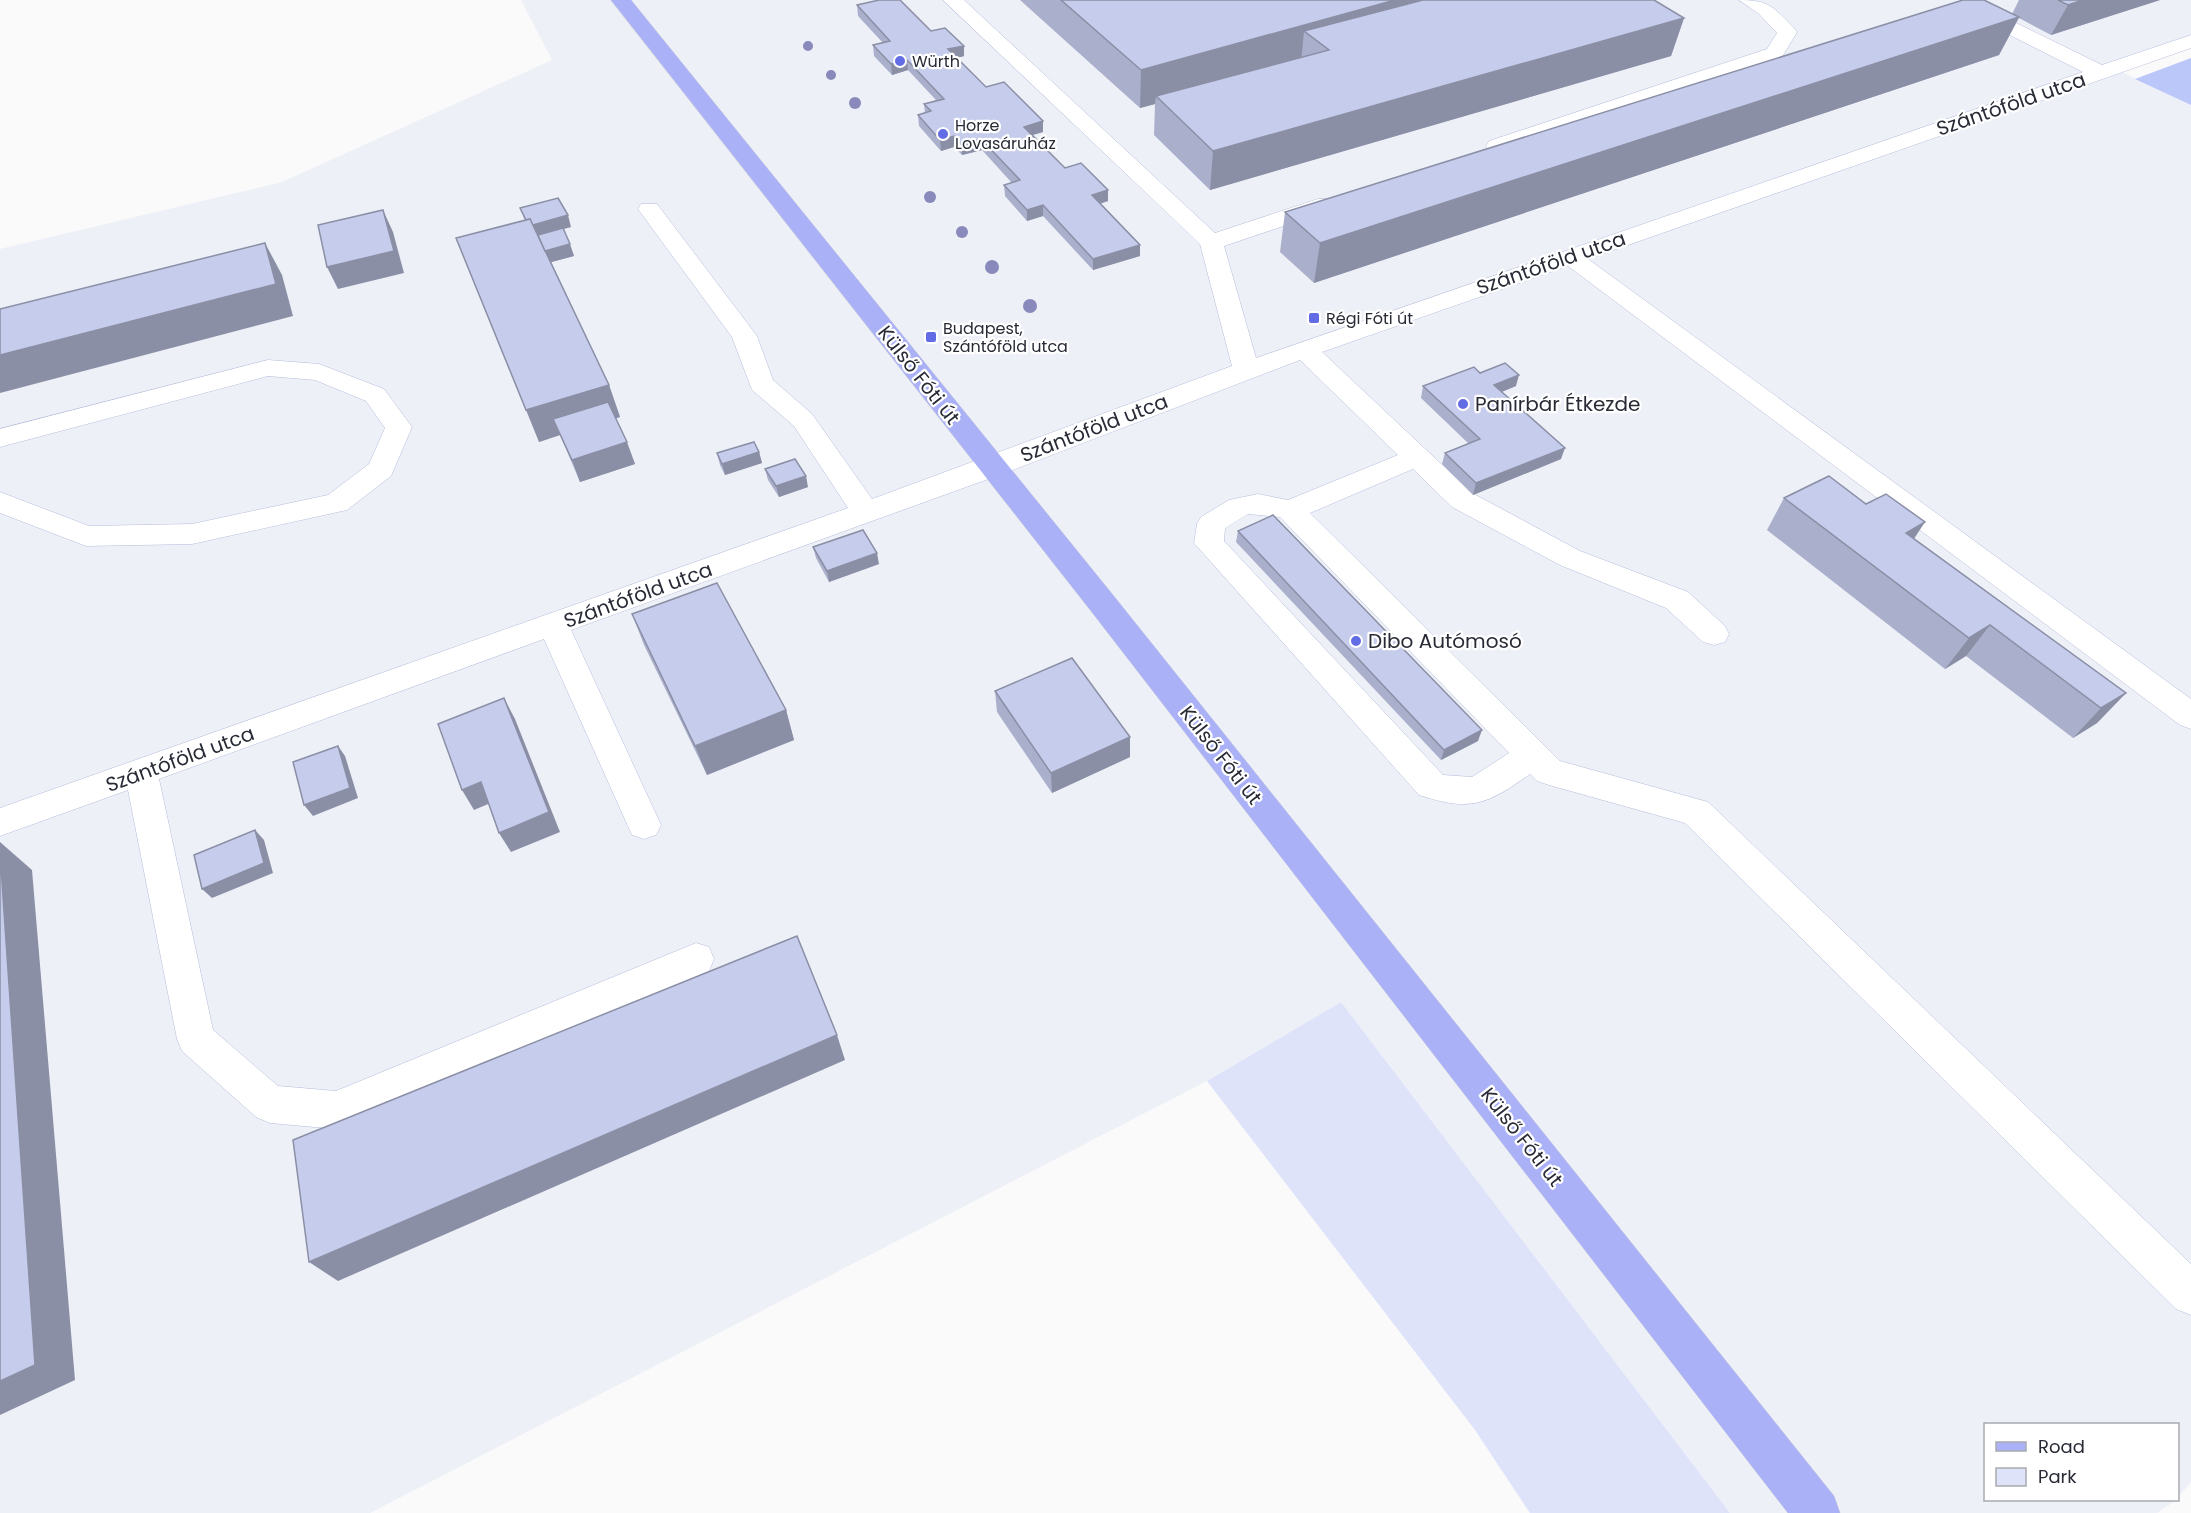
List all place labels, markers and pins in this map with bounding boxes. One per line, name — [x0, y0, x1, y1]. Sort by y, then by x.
place label: Würth — [912, 50, 960, 73]
marker: Würth — [893, 54, 907, 68]
place label: Horze Lovasáruház — [955, 114, 1056, 155]
marker: Horze Lovasáruház — [936, 127, 950, 141]
place label: Régi Fóti út — [1326, 307, 1413, 330]
marker: Régi Fóti út — [1307, 311, 1321, 325]
place label: Budapest, Szántóföld utca — [943, 317, 1068, 358]
marker: Budapest, Szántóföld utca — [924, 330, 938, 344]
place label: Panírbár Étkezde — [1475, 390, 1640, 418]
marker: Panírbár Étkezde — [1456, 397, 1470, 411]
place label: Dibo Autómosó — [1368, 627, 1522, 655]
marker: Dibo Autómosó — [1349, 634, 1363, 648]

